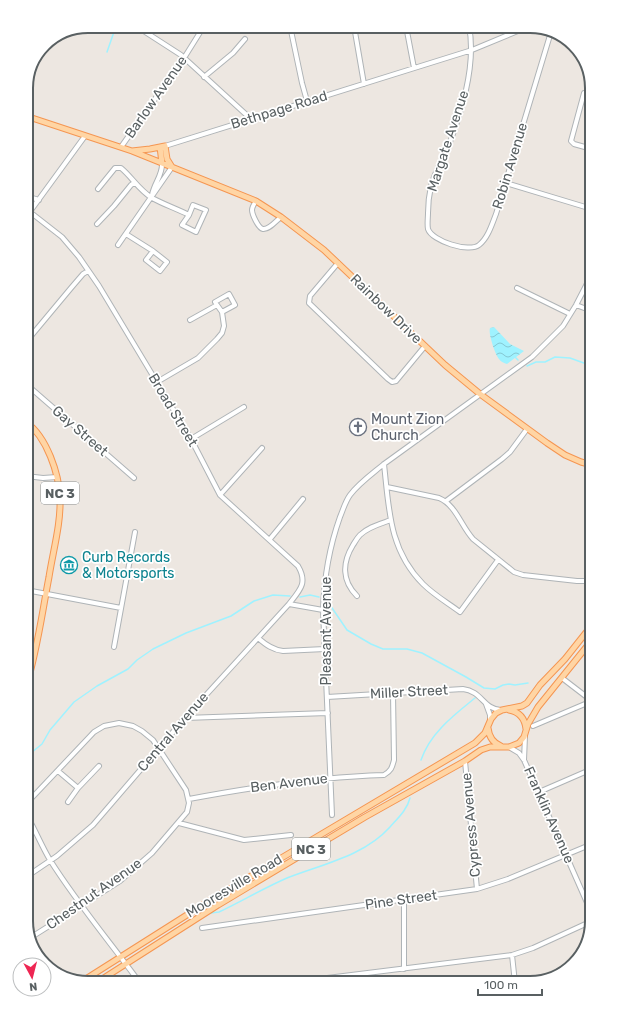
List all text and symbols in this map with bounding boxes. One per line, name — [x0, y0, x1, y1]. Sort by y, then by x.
street label: Barlow Avenue — [121, 52, 191, 141]
street label: Bethpage Road — [229, 87, 329, 133]
street label: Margate Avenue — [424, 88, 472, 194]
street label: Robin Avenue — [489, 121, 531, 211]
street label: Rainbow Drive — [347, 271, 425, 348]
street label: Broad Street — [144, 370, 202, 450]
street label: Gay Street — [49, 402, 112, 460]
place label: Mount Zion Church — [371, 411, 444, 444]
church icon: Mount Zion Church — [348, 417, 368, 437]
road number: NC 3 — [41, 482, 79, 504]
place label: Curb Records & Motorsports — [82, 549, 175, 582]
museum icon: Curb Records & Motorsports — [59, 555, 79, 575]
street label: Pleasant Avenue — [318, 576, 335, 685]
street label: Miller Street — [370, 681, 449, 703]
street label: Central Avenue — [134, 689, 212, 775]
street label: Franklin Avenue — [520, 764, 578, 866]
street label: Ben Avenue — [249, 770, 329, 796]
street label: Cypress Avenue — [458, 772, 484, 878]
road number: NC 3 — [292, 838, 330, 860]
street label: Mooresville Road — [183, 851, 285, 921]
street label: Chestnut Avenue — [43, 855, 145, 933]
street label: Pine Street — [364, 886, 439, 913]
north arrow — [12, 957, 52, 997]
scale bar — [478, 971, 542, 997]
text: 100 m — [484, 978, 518, 992]
text: N — [28, 979, 38, 993]

